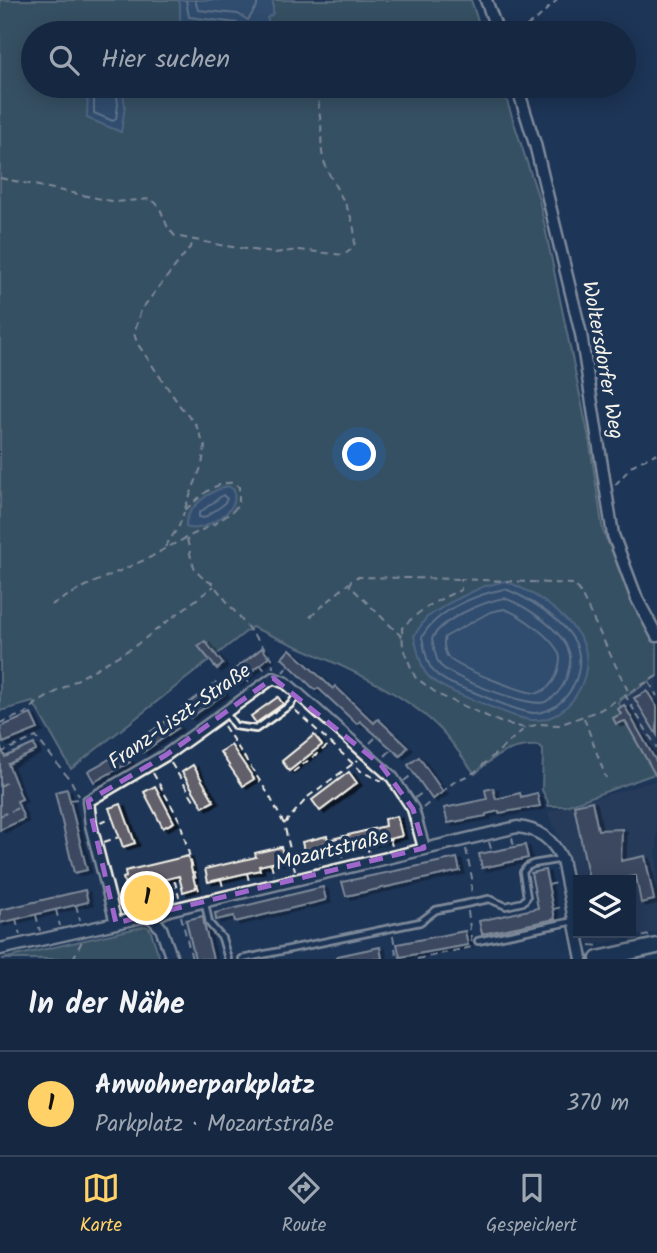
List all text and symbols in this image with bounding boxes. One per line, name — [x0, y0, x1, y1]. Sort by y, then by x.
search box — [21, 21, 636, 98]
text: Hier suchen — [101, 39, 230, 81]
icon: search — [45, 41, 83, 79]
street label: Woltersdorfer Weg — [572, 278, 632, 442]
your location — [342, 437, 376, 471]
street label: Franz-Liszt-Straße — [102, 655, 259, 779]
street label: Mozartstraße — [272, 821, 393, 881]
pin: 1 — [124, 872, 170, 924]
map controls — [573, 875, 636, 938]
button: layers — [573, 875, 636, 938]
text: In der Nähe — [28, 981, 185, 1029]
text: Anwohnerparkplatz — [95, 1065, 315, 1107]
text: 1 — [48, 1086, 54, 1122]
text: 370 m — [566, 1086, 629, 1122]
text: Parkplatz · Mozartstraße — [95, 1107, 334, 1143]
tab: Karte — [80, 1169, 122, 1241]
tab: Route — [282, 1169, 326, 1241]
tab: Gespeichert — [486, 1169, 577, 1241]

